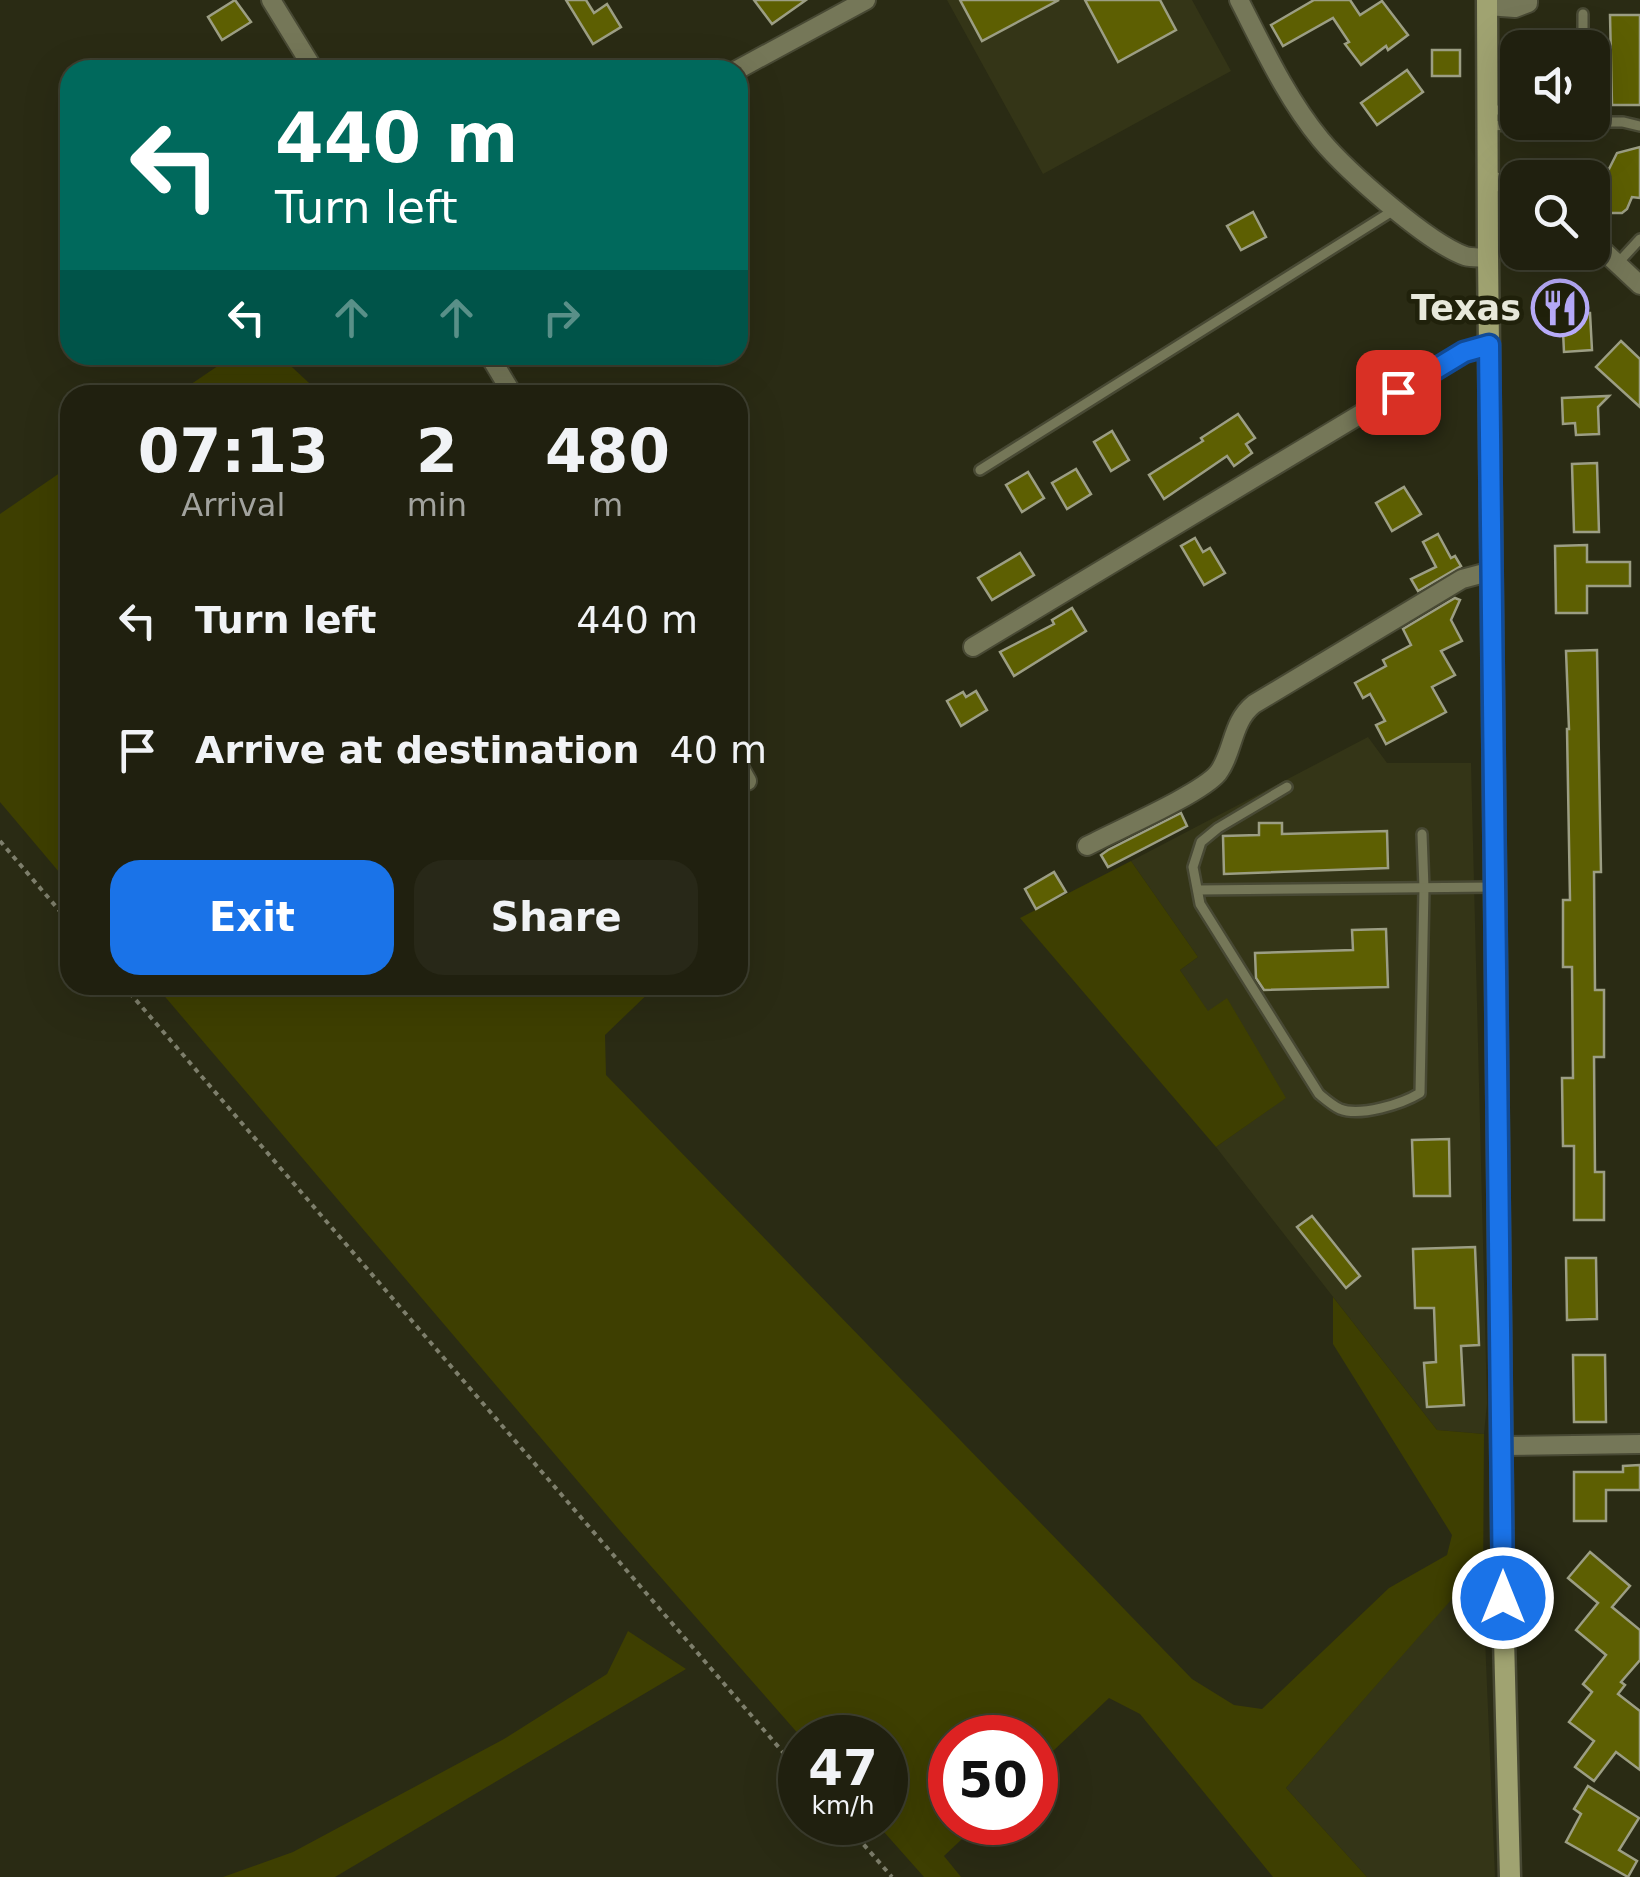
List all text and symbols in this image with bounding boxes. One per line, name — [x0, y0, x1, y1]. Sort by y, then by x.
map controls — [1500, 30, 1610, 270]
button: sound — [1500, 30, 1610, 140]
text: 440 m — [275, 97, 518, 179]
icon: left — [110, 100, 240, 230]
button: search — [1500, 160, 1610, 270]
text: Turn left — [275, 181, 458, 234]
restaurant icon: Texas — [1530, 278, 1590, 338]
place label: Texas — [1411, 288, 1521, 328]
icon: left — [219, 290, 274, 345]
icon: ahead — [324, 290, 379, 345]
icon: ahead — [429, 290, 484, 345]
icon: right — [534, 290, 589, 345]
pin — [1356, 350, 1441, 435]
icon: arrive — [1371, 365, 1426, 420]
text: 07:13 — [138, 416, 329, 486]
text: 2 — [416, 416, 458, 486]
text: 480 — [545, 416, 670, 486]
text: Arrival — [181, 486, 285, 524]
text: min — [407, 486, 467, 524]
text: m — [592, 486, 623, 524]
icon: left — [110, 593, 165, 648]
text: Turn left — [195, 598, 376, 642]
text: 440 m — [576, 598, 698, 642]
icon: arrive — [110, 723, 165, 778]
text: Arrive at destination — [195, 728, 640, 772]
text: 40 m — [670, 728, 767, 772]
button: Exit — [110, 860, 394, 975]
button: Share — [414, 860, 698, 975]
position arrow — [1451, 1546, 1555, 1650]
speed limit sign: 50 — [928, 1715, 1058, 1845]
text: 47 — [808, 1739, 878, 1797]
text: km/h — [811, 1791, 875, 1820]

